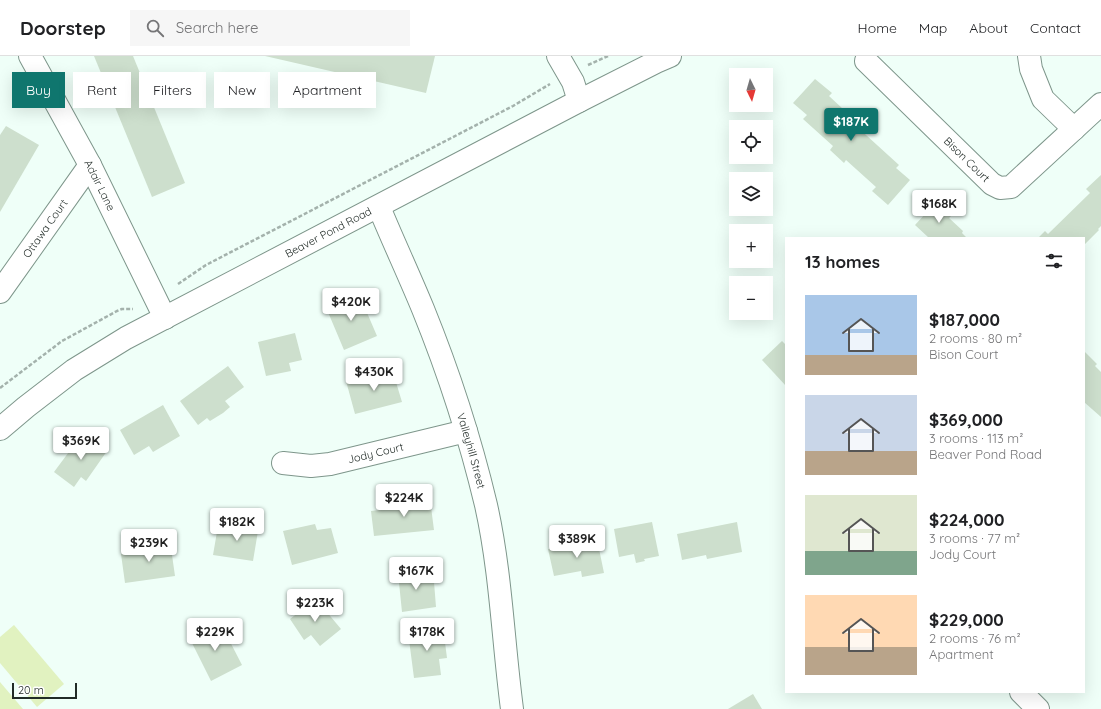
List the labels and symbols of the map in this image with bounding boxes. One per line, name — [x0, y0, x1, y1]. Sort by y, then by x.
north arrow — [729, 68, 773, 112]
pin: $187K — [823, 108, 879, 142]
street label: Bison Court — [941, 134, 993, 185]
street label: Adair Lane — [81, 157, 118, 213]
pin: $168K — [911, 190, 967, 224]
street label: Ottawa Court — [20, 196, 71, 260]
street label: Beaver Pond Road — [283, 204, 374, 261]
pin: $420K — [323, 288, 379, 322]
pin: $430K — [346, 358, 402, 392]
street label: Valleyhill Street — [454, 411, 489, 490]
pin: $369K — [53, 427, 109, 461]
street label: Jody Court — [346, 439, 405, 467]
pin: $224K — [376, 484, 432, 518]
pin: $182K — [209, 508, 265, 542]
pin: $389K — [549, 525, 605, 559]
pin: $239K — [121, 529, 177, 563]
pin: $167K — [388, 557, 444, 591]
pin: $223K — [287, 589, 343, 623]
pin: $229K — [187, 618, 243, 652]
pin: $178K — [399, 618, 455, 652]
scale bar — [12, 681, 77, 700]

